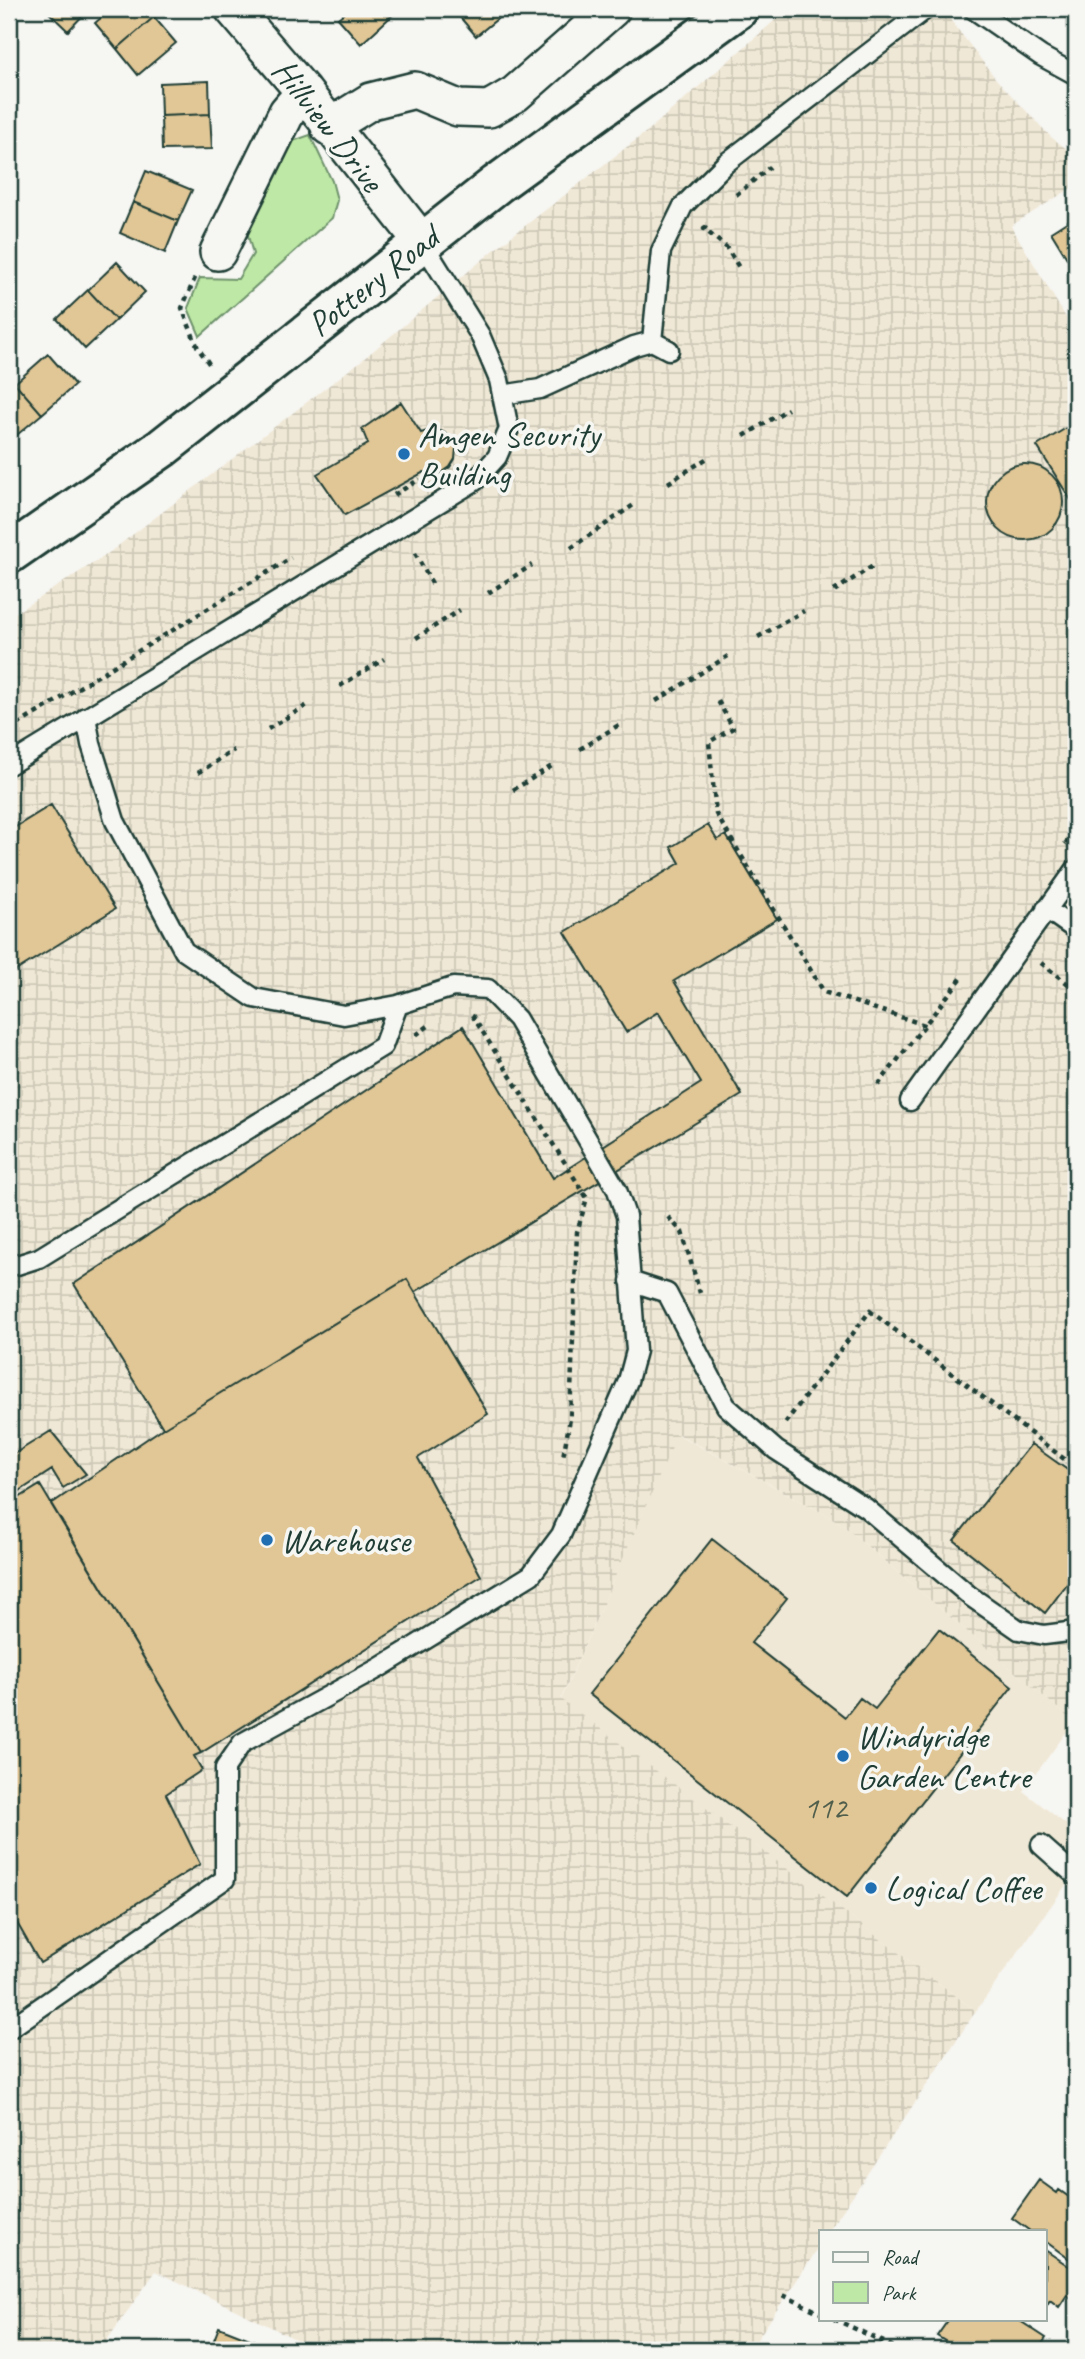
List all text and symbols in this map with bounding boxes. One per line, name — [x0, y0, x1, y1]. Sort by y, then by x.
street label: Hillview Drive — [262, 49, 396, 203]
street label: Pottery Road — [298, 212, 452, 346]
place label: Amgen Security Building — [418, 412, 603, 497]
marker: Amgen Security Building — [396, 446, 412, 462]
place label: Warehouse — [281, 1518, 413, 1563]
marker: Warehouse — [259, 1532, 275, 1548]
place label: Windyridge Garden Centre — [857, 1714, 1033, 1799]
marker: Windyridge Garden Centre — [835, 1748, 851, 1764]
house number: 112 — [803, 1787, 849, 1828]
place label: Logical Coffee — [885, 1866, 1044, 1911]
marker: Logical Coffee — [863, 1880, 879, 1896]
legend — [819, 2230, 1046, 2320]
text: Road — [882, 2244, 921, 2270]
text: Park — [882, 2280, 917, 2306]

